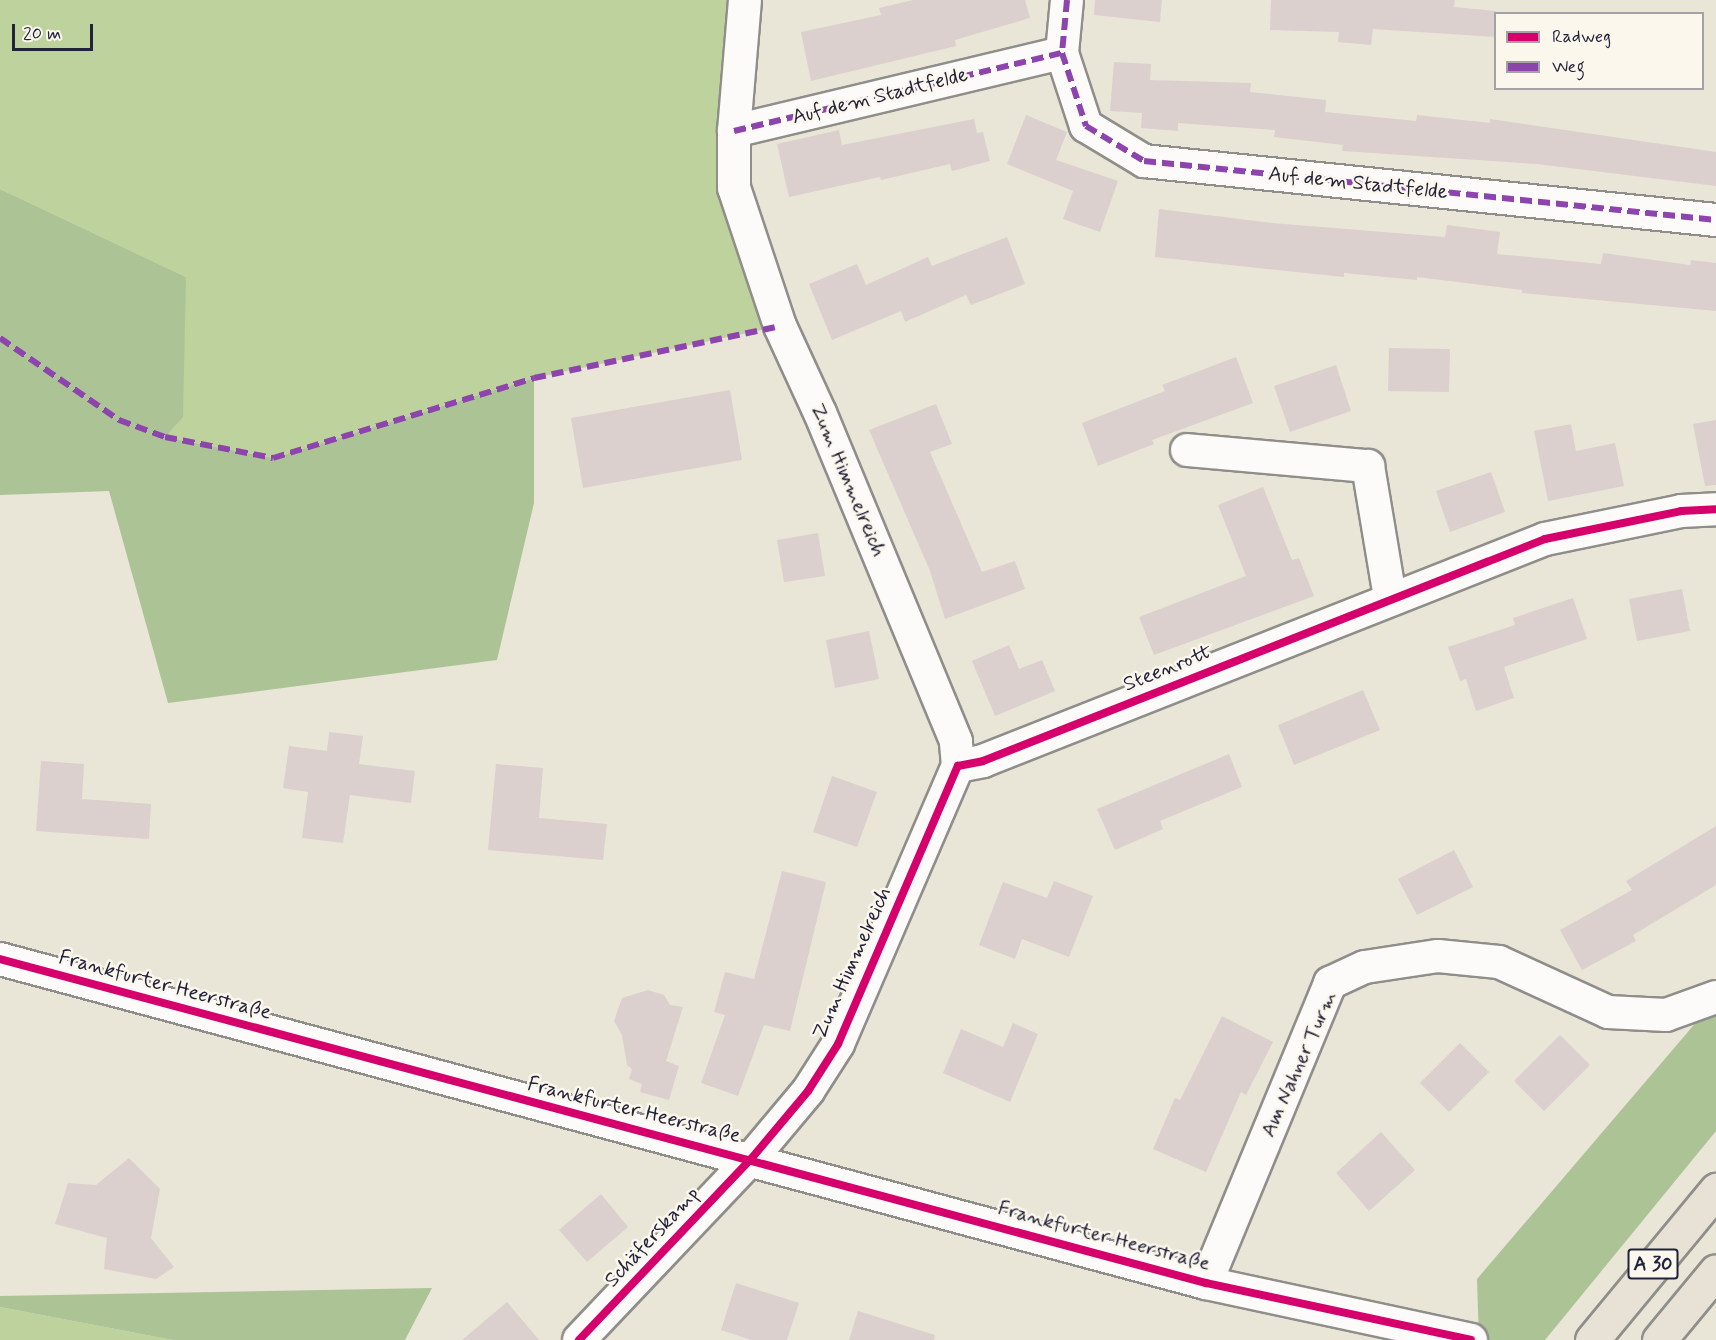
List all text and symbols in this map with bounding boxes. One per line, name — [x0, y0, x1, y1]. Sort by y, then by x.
scale bar — [15, 12, 96, 50]
legend — [1494, 12, 1704, 90]
text: 20 m — [23, 22, 61, 46]
text: Radweg — [1552, 25, 1611, 49]
text: Weg — [1552, 55, 1585, 79]
street label: Auf dem Stadtfelde — [791, 62, 969, 130]
street label: Auf dem Stadtfelde — [1269, 161, 1447, 205]
street label: Zum Himmelreich — [803, 397, 893, 563]
street label: Steenrott — [1120, 639, 1216, 697]
street label: Zum Himmelreich — [806, 880, 898, 1046]
street label: Frankfurter Heerstraße — [56, 945, 274, 1025]
street label: Am Nahner Turm — [1254, 984, 1344, 1144]
street label: Frankfurter Heerstraße — [525, 1071, 743, 1149]
street label: Schäferskamp — [599, 1182, 705, 1292]
street label: Frankfurter Heerstraße — [995, 1196, 1213, 1276]
road number: A 30 — [1628, 1247, 1678, 1281]

